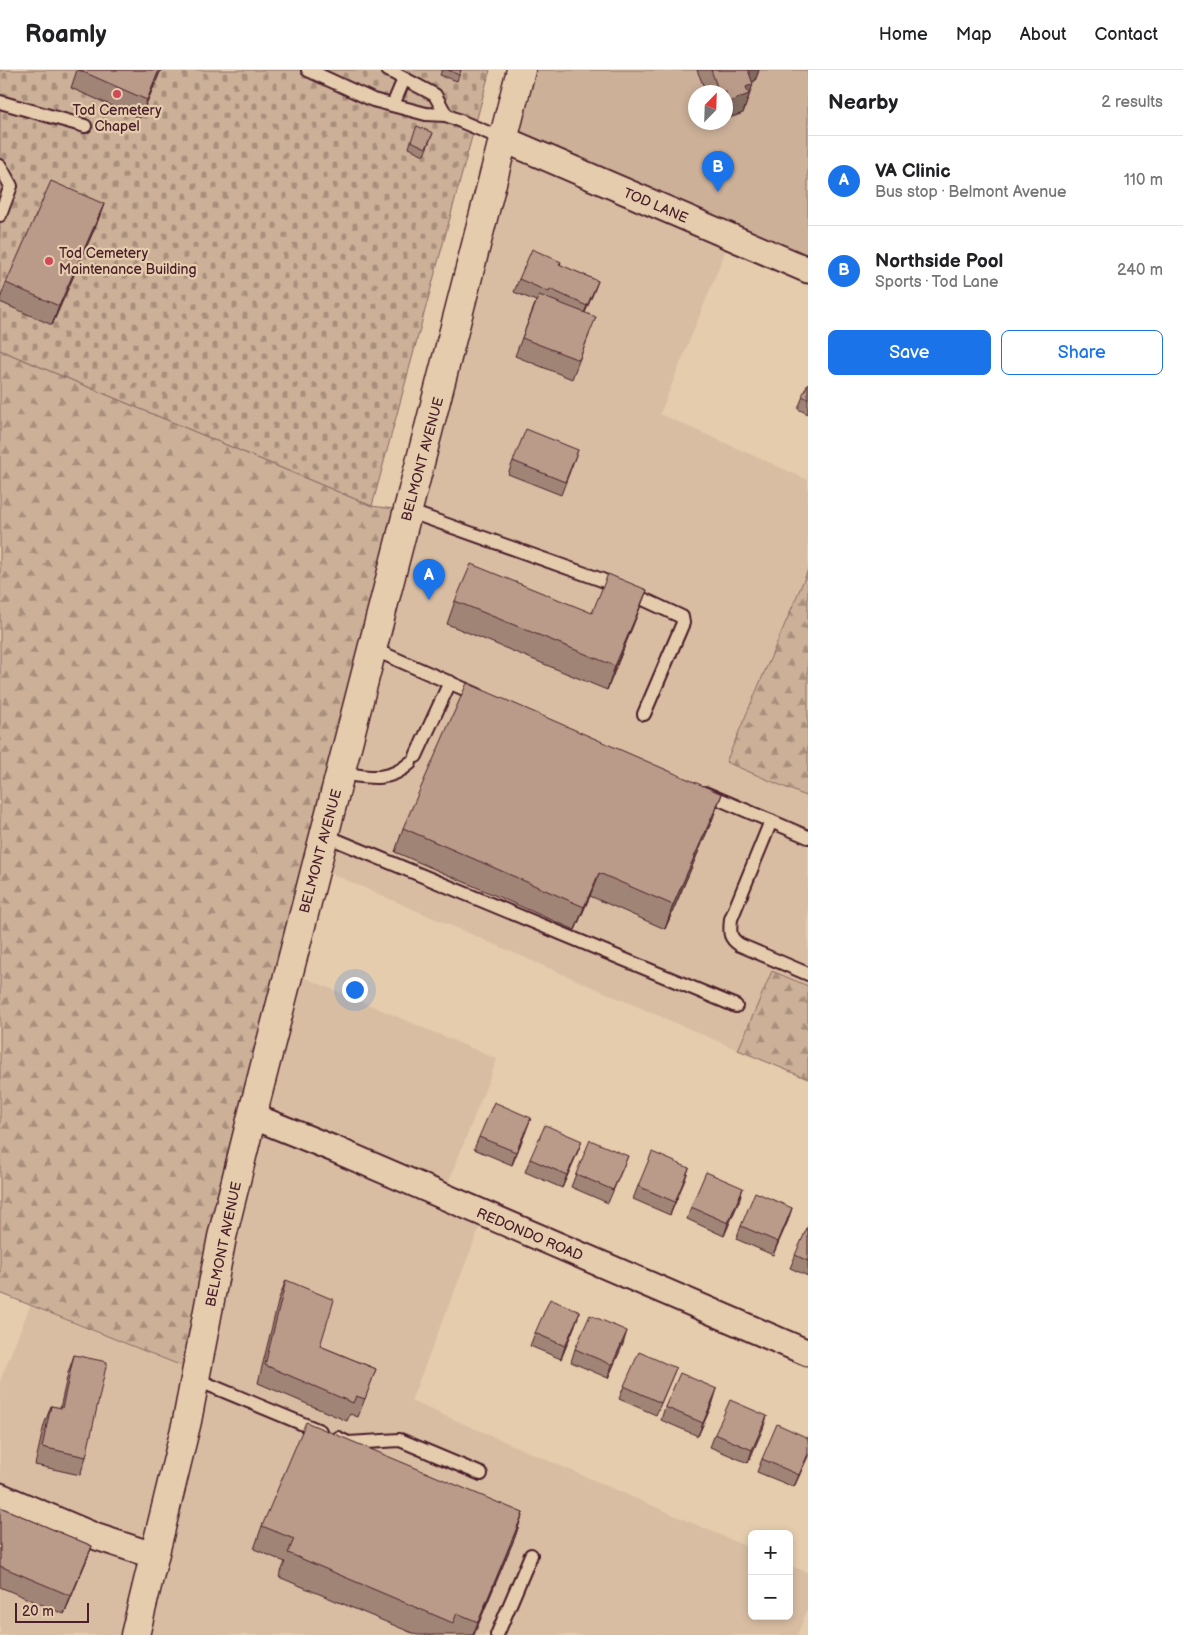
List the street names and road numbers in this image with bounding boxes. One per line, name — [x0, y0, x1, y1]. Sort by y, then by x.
street label: TOD LANE — [621, 184, 691, 227]
street label: BELMONT AVENUE — [398, 395, 447, 523]
street label: BELMONT AVENUE — [296, 787, 345, 915]
street label: BELMONT AVENUE — [202, 1180, 245, 1308]
street label: REDONDO ROAD — [474, 1204, 586, 1265]

